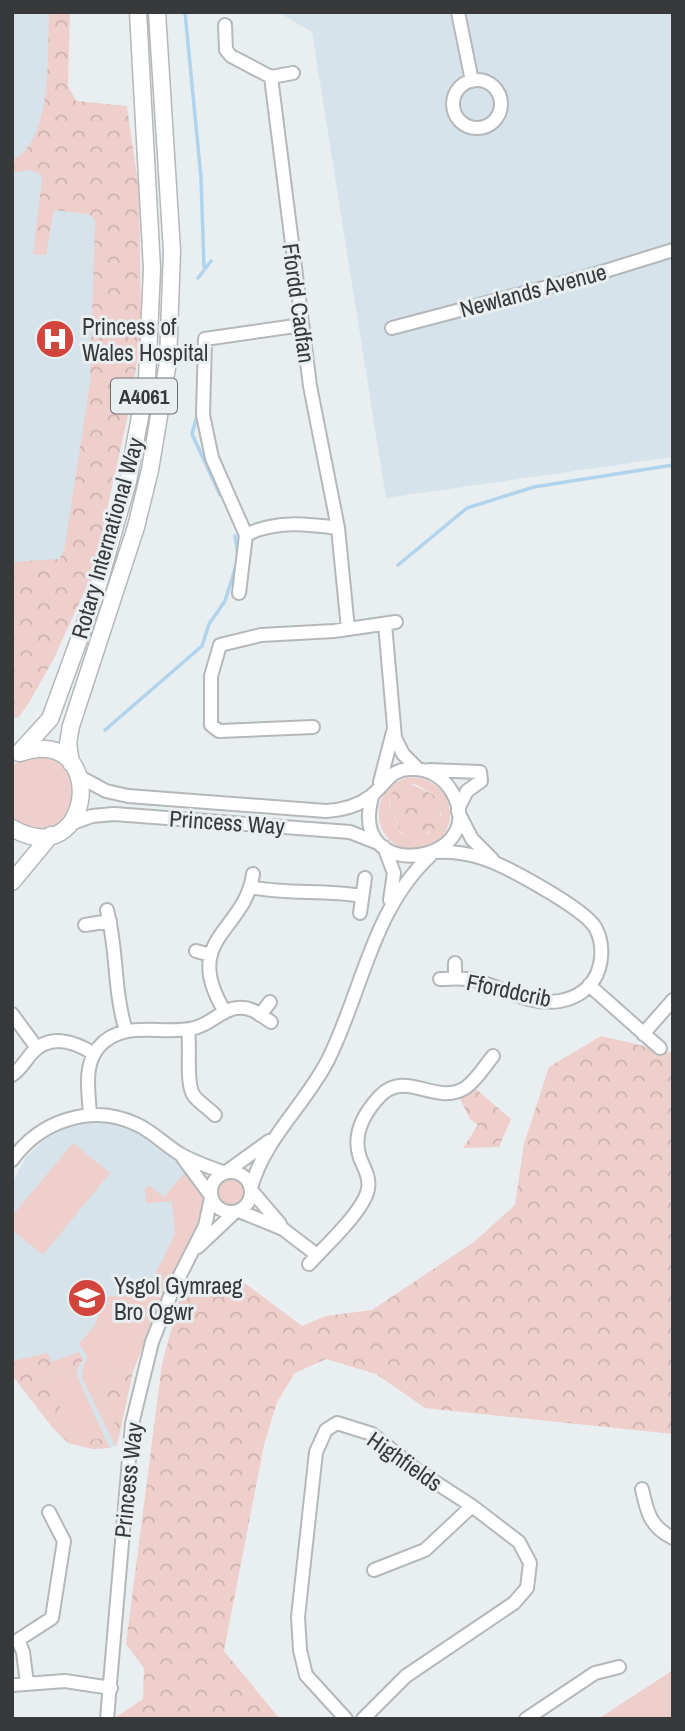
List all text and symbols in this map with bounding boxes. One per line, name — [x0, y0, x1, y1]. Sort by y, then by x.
street label: Ffordd Cadfan — [275, 241, 323, 365]
street label: Newlands Avenue — [456, 256, 610, 324]
place label: Princess of Wales Hospital — [82, 311, 208, 368]
hospital icon: Princess of Wales Hospital — [34, 318, 76, 360]
road number: A4061 — [111, 378, 177, 414]
street label: Rotary International Way — [63, 433, 151, 642]
street label: Princess Way — [168, 803, 286, 842]
street label: Fforddcrib — [464, 966, 554, 1014]
place label: Ysgol Gymraeg Bro Ogwr — [114, 1270, 243, 1327]
school or university icon: Ysgol Gymraeg Bro Ogwr — [66, 1277, 108, 1319]
street label: Princess Way — [107, 1420, 150, 1539]
street label: Highfields — [361, 1424, 449, 1498]

